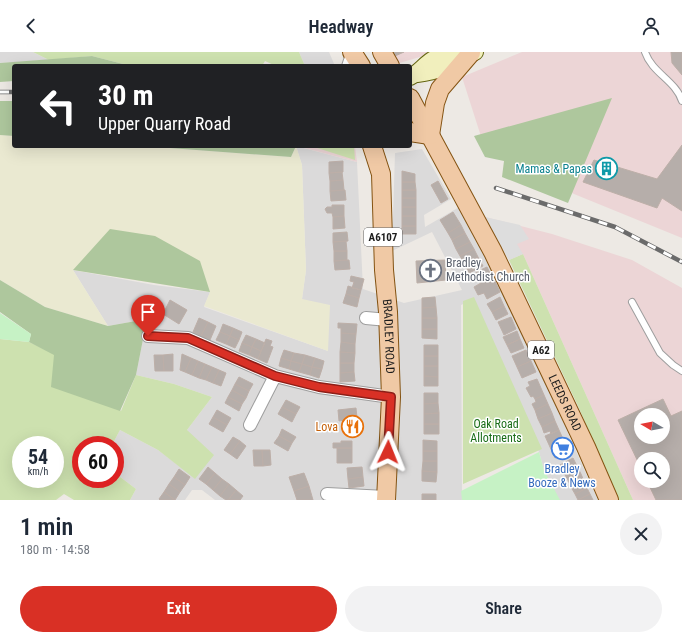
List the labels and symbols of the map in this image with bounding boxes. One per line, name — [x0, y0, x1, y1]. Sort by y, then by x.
building icon: Mamas & Papas — [594, 156, 620, 182]
place label: Mamas & Papas — [515, 162, 592, 176]
road number: A6107 — [364, 228, 402, 246]
place label: Bradley Methodist Church — [446, 256, 530, 284]
church icon: Bradley Methodist Church — [418, 257, 444, 283]
pin — [131, 295, 165, 336]
street label: BRADLEY ROAD — [380, 298, 397, 374]
road number: A62 — [528, 341, 554, 359]
street label: LEEDS ROAD — [546, 372, 584, 433]
north arrow — [634, 408, 670, 444]
restaurant icon: Lova — [340, 414, 366, 440]
park label: Oak Road Allotments — [470, 417, 522, 445]
place label: Lova — [316, 420, 338, 434]
position arrow — [367, 431, 409, 473]
supermarket icon: Bradley Booze & News — [549, 435, 575, 461]
speed limit sign: 60 — [72, 436, 124, 488]
place label: Bradley Booze & News — [528, 462, 596, 490]

